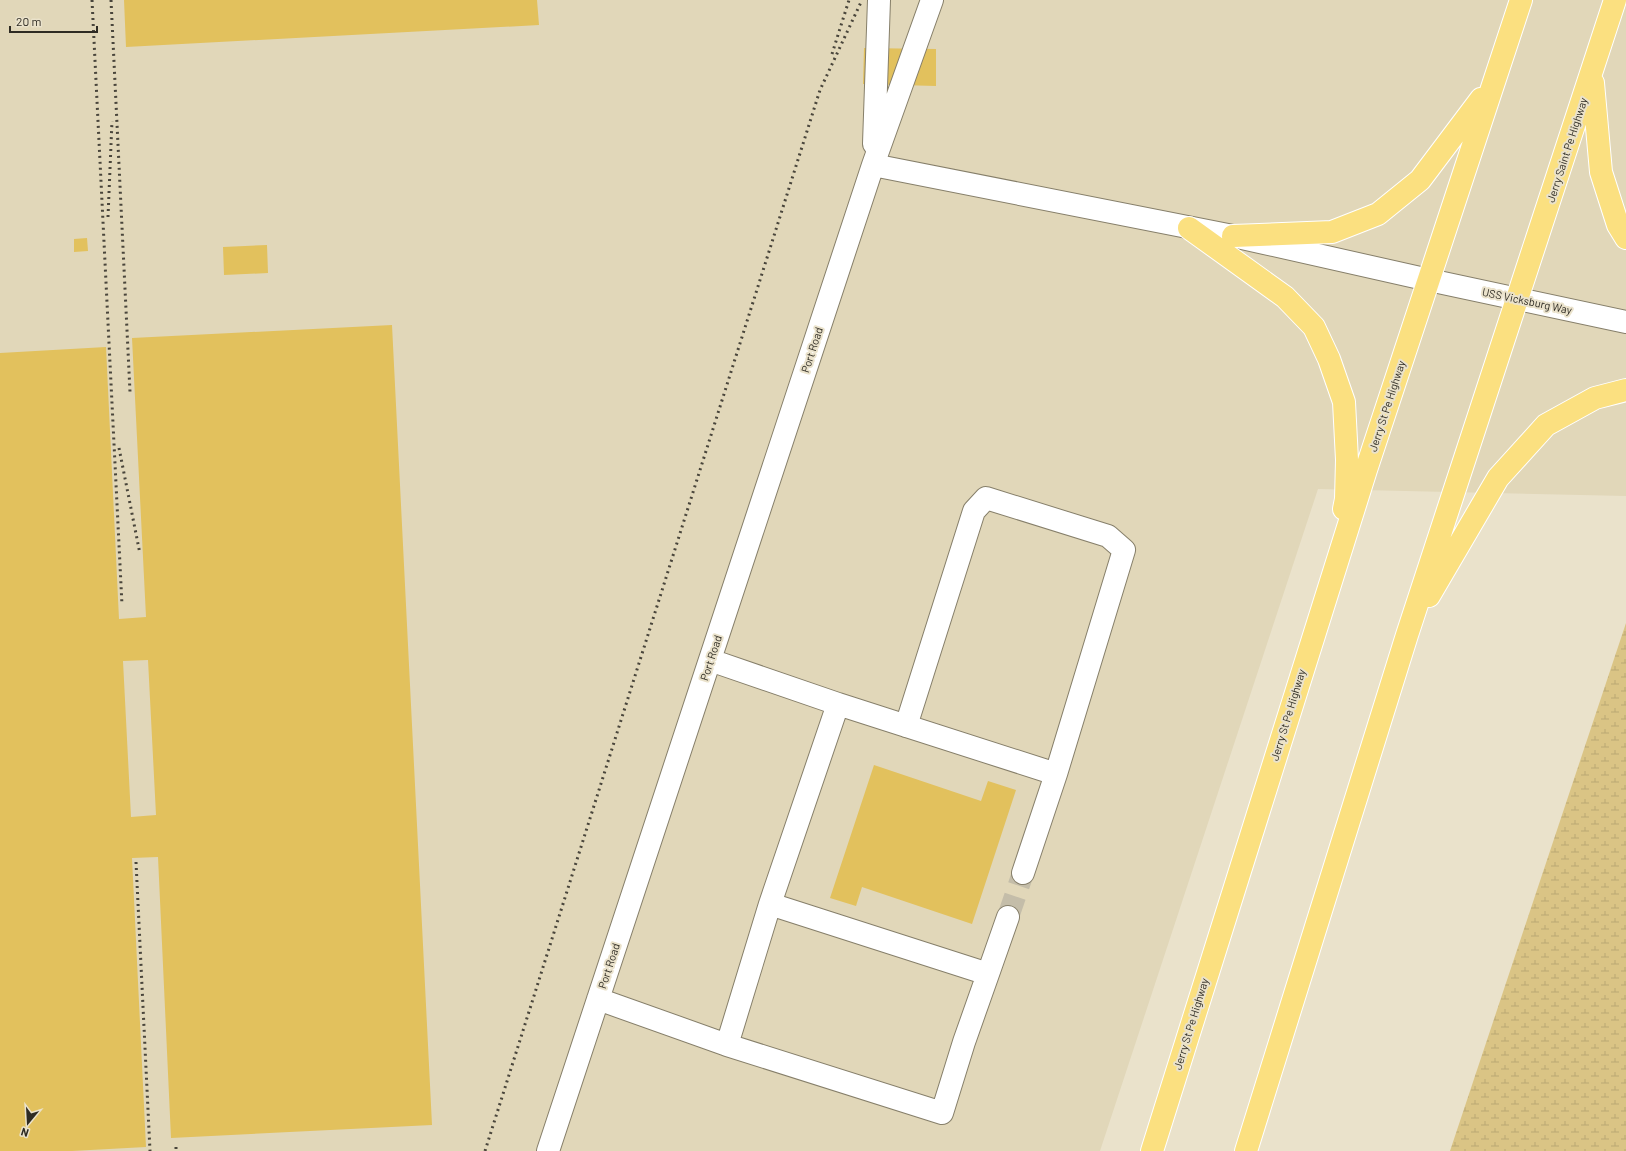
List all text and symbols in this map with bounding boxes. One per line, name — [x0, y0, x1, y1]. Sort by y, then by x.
scale bar — [10, 8, 97, 34]
text: 20 m — [16, 14, 42, 28]
street label: Jerry Saint Pe Highway — [1543, 96, 1590, 204]
street label: USS Vicksburg Way — [1481, 285, 1573, 316]
street label: Port Road — [798, 325, 825, 374]
street label: Jerry St Pe Highway — [1366, 359, 1407, 453]
street label: Port Road — [697, 633, 724, 682]
street label: Jerry St Pe Highway — [1267, 668, 1308, 762]
street label: Port Road — [595, 941, 622, 990]
street label: Jerry St Pe Highway — [1170, 977, 1211, 1071]
north arrow — [8, 1103, 48, 1143]
text: N — [19, 1126, 30, 1140]

